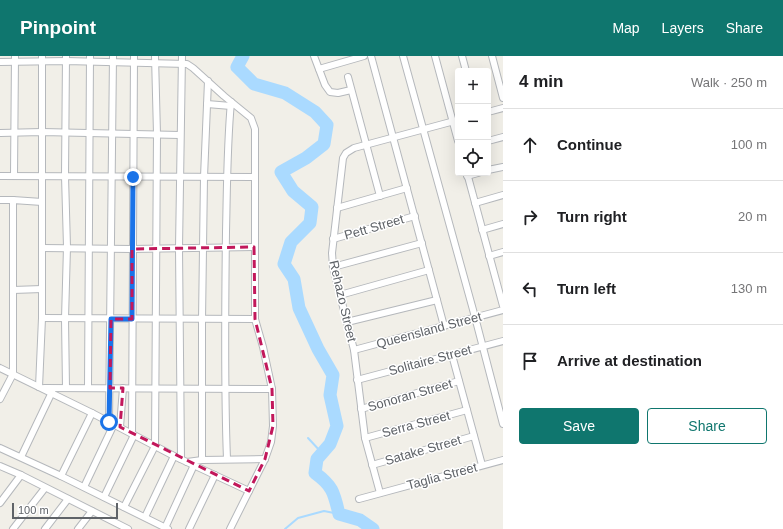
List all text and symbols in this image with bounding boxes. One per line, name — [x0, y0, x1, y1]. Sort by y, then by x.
text: Pinpoint — [20, 17, 96, 38]
text: Map — [612, 20, 640, 36]
text: Layers — [662, 20, 704, 36]
text: Share — [726, 20, 763, 36]
map controls — [455, 68, 491, 176]
button: + — [455, 68, 491, 104]
text: 4 min — [519, 72, 563, 91]
text: Walk · 250 m — [691, 75, 767, 90]
button: − — [455, 104, 491, 140]
icon: ahead — [519, 134, 541, 156]
text: Continue — [557, 136, 622, 153]
text: 100 m — [731, 137, 767, 152]
button: locate — [455, 140, 491, 176]
route end — [124, 168, 142, 186]
icon: right — [519, 206, 541, 228]
text: Turn right — [557, 208, 627, 225]
text: 20 m — [738, 209, 767, 224]
street label: Pett Street — [342, 211, 406, 243]
street label: Rehazo Street — [326, 259, 360, 344]
icon: left — [519, 278, 541, 300]
text: Turn left — [557, 280, 616, 297]
text: 130 m — [731, 281, 767, 296]
street label: Queensland Street — [375, 309, 484, 351]
street label: Solitaire Street — [387, 342, 473, 378]
icon: arrive — [519, 350, 541, 372]
text: Arrive at destination — [557, 352, 702, 369]
street label: Sonoran Street — [366, 376, 454, 414]
street label: Serra Street — [380, 408, 452, 440]
button: Save — [519, 408, 639, 444]
button: Share — [647, 408, 767, 444]
route start — [100, 413, 118, 431]
street label: Satake Street — [383, 432, 463, 468]
street label: Taglia Street — [405, 459, 479, 493]
scale bar — [12, 501, 118, 520]
text: 100 m — [18, 504, 49, 516]

